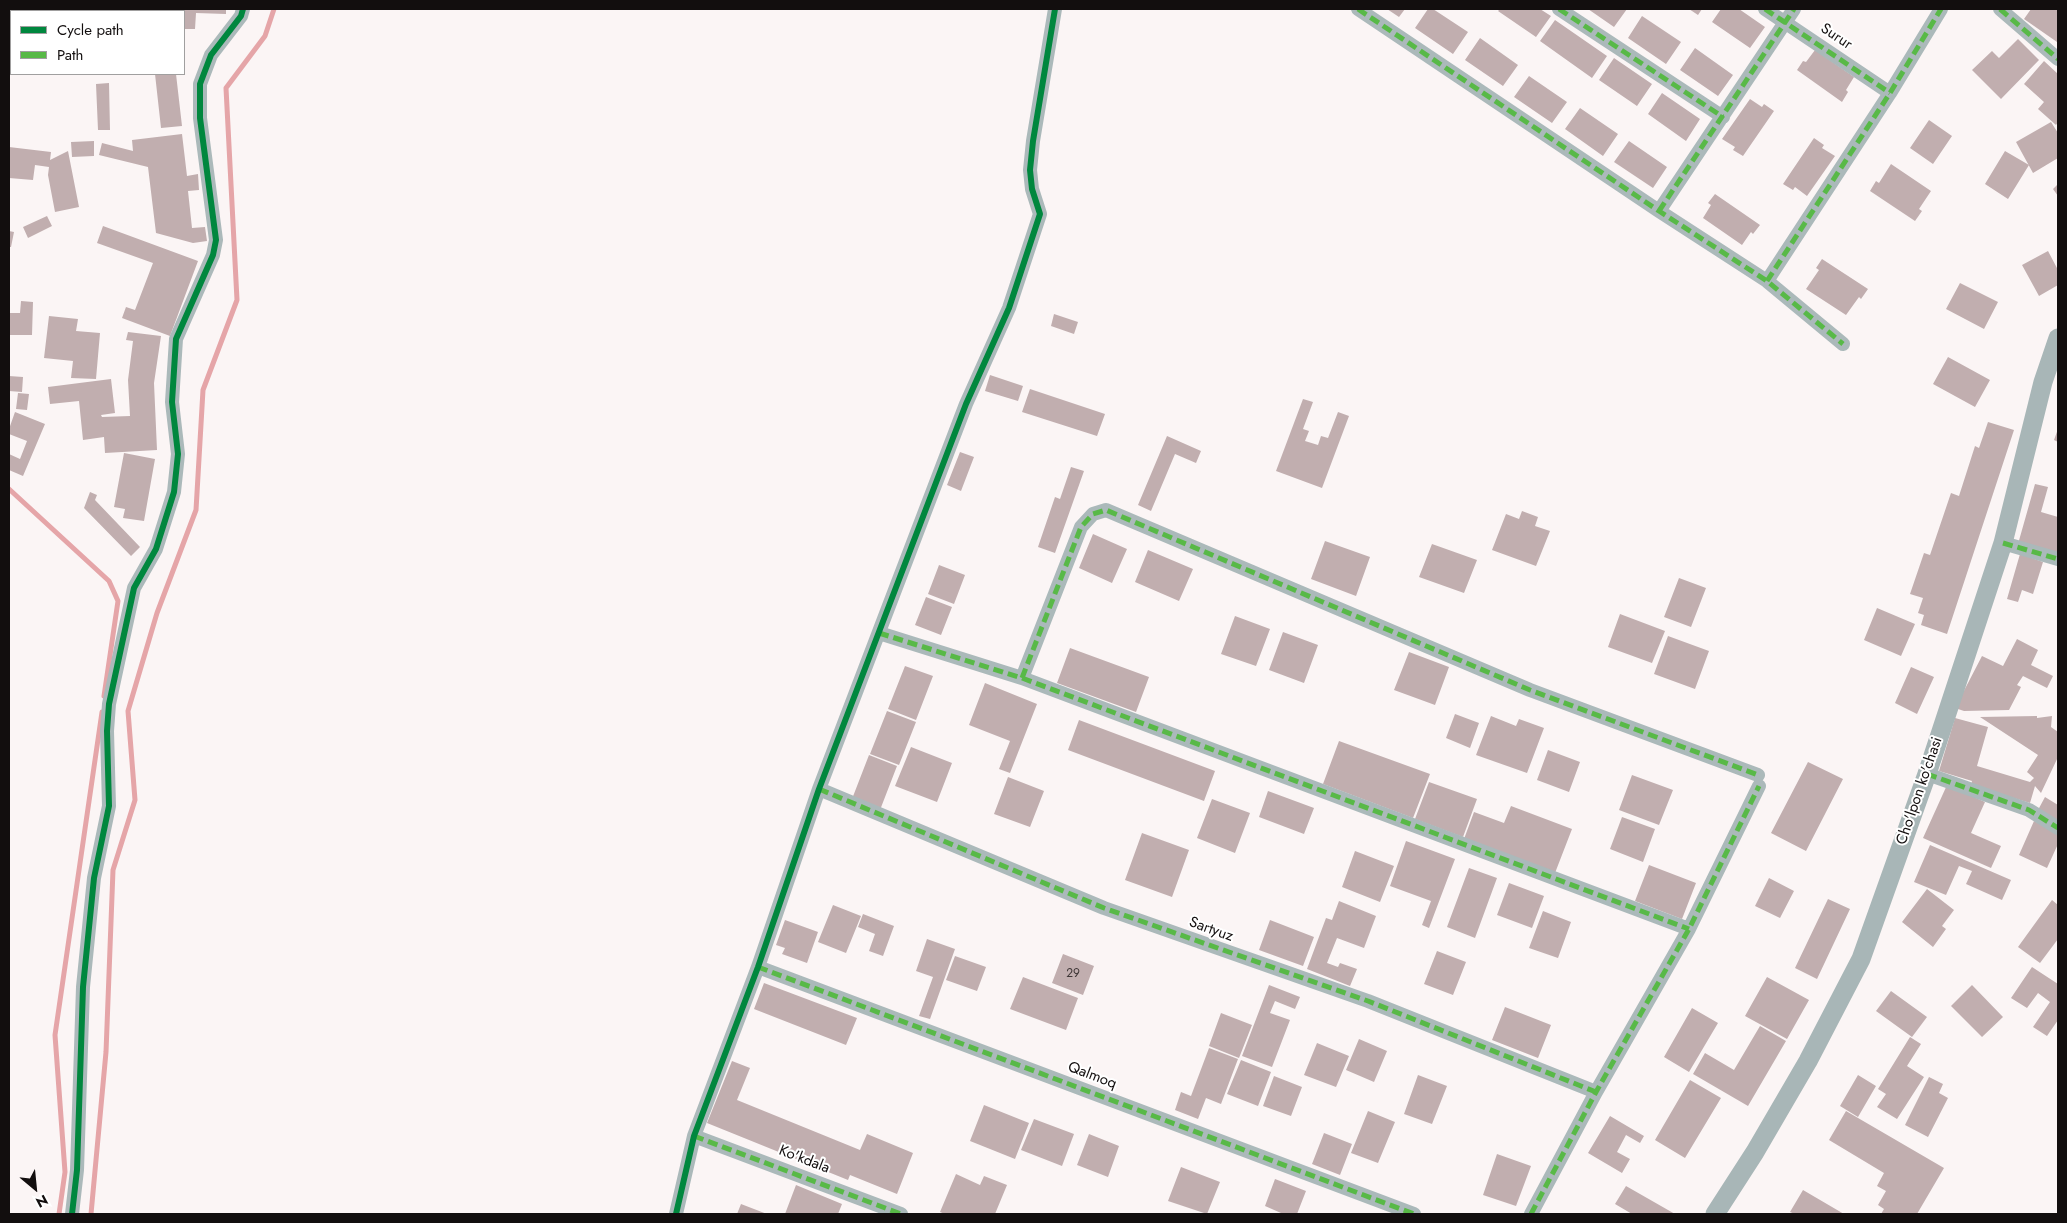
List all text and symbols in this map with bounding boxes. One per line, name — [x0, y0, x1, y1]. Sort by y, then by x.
legend — [10, 10, 185, 75]
text: Cycle path — [57, 19, 124, 41]
street label: Surur — [1817, 20, 1855, 54]
text: Path — [57, 44, 83, 66]
street label: Cho'lpon ko'chasi — [1893, 735, 1947, 847]
street label: Sartyuz — [1187, 914, 1235, 946]
house number: 29 — [1066, 967, 1080, 981]
street label: Qalmoq — [1065, 1058, 1119, 1094]
street label: Ko'kdala — [776, 1142, 832, 1178]
north arrow — [10, 1163, 60, 1213]
text: N — [32, 1190, 52, 1213]

